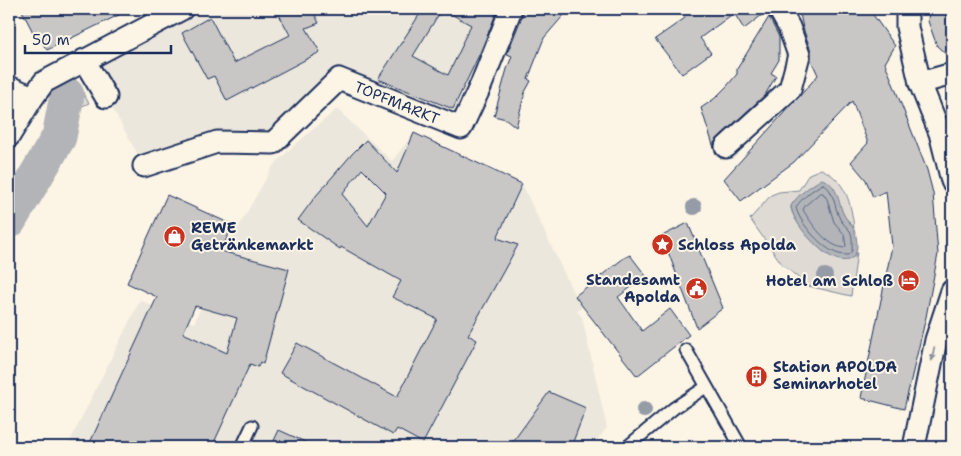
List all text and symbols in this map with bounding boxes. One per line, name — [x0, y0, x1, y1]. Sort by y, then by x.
scale bar — [25, 22, 171, 54]
text: 50 m — [32, 30, 70, 50]
street label: TOPFMARKT — [351, 77, 443, 129]
place label: REWE Getränkemarkt — [191, 218, 314, 255]
shop icon: REWE Getränkemarkt — [163, 225, 187, 249]
place icon: Schloss Apolda — [650, 233, 674, 257]
place label: Schloss Apolda — [678, 235, 797, 255]
hotel icon: Hotel am Schloß — [897, 269, 921, 293]
place label: Standesamt Apolda — [586, 270, 681, 307]
place label: Hotel am Schloß — [766, 271, 893, 291]
public building icon: Standesamt Apolda — [684, 277, 708, 301]
one-way arrow — [928, 347, 936, 363]
place label: Station APOLDA Seminarhotel — [773, 357, 898, 394]
building icon: Station APOLDA Seminarhotel — [745, 364, 769, 388]

